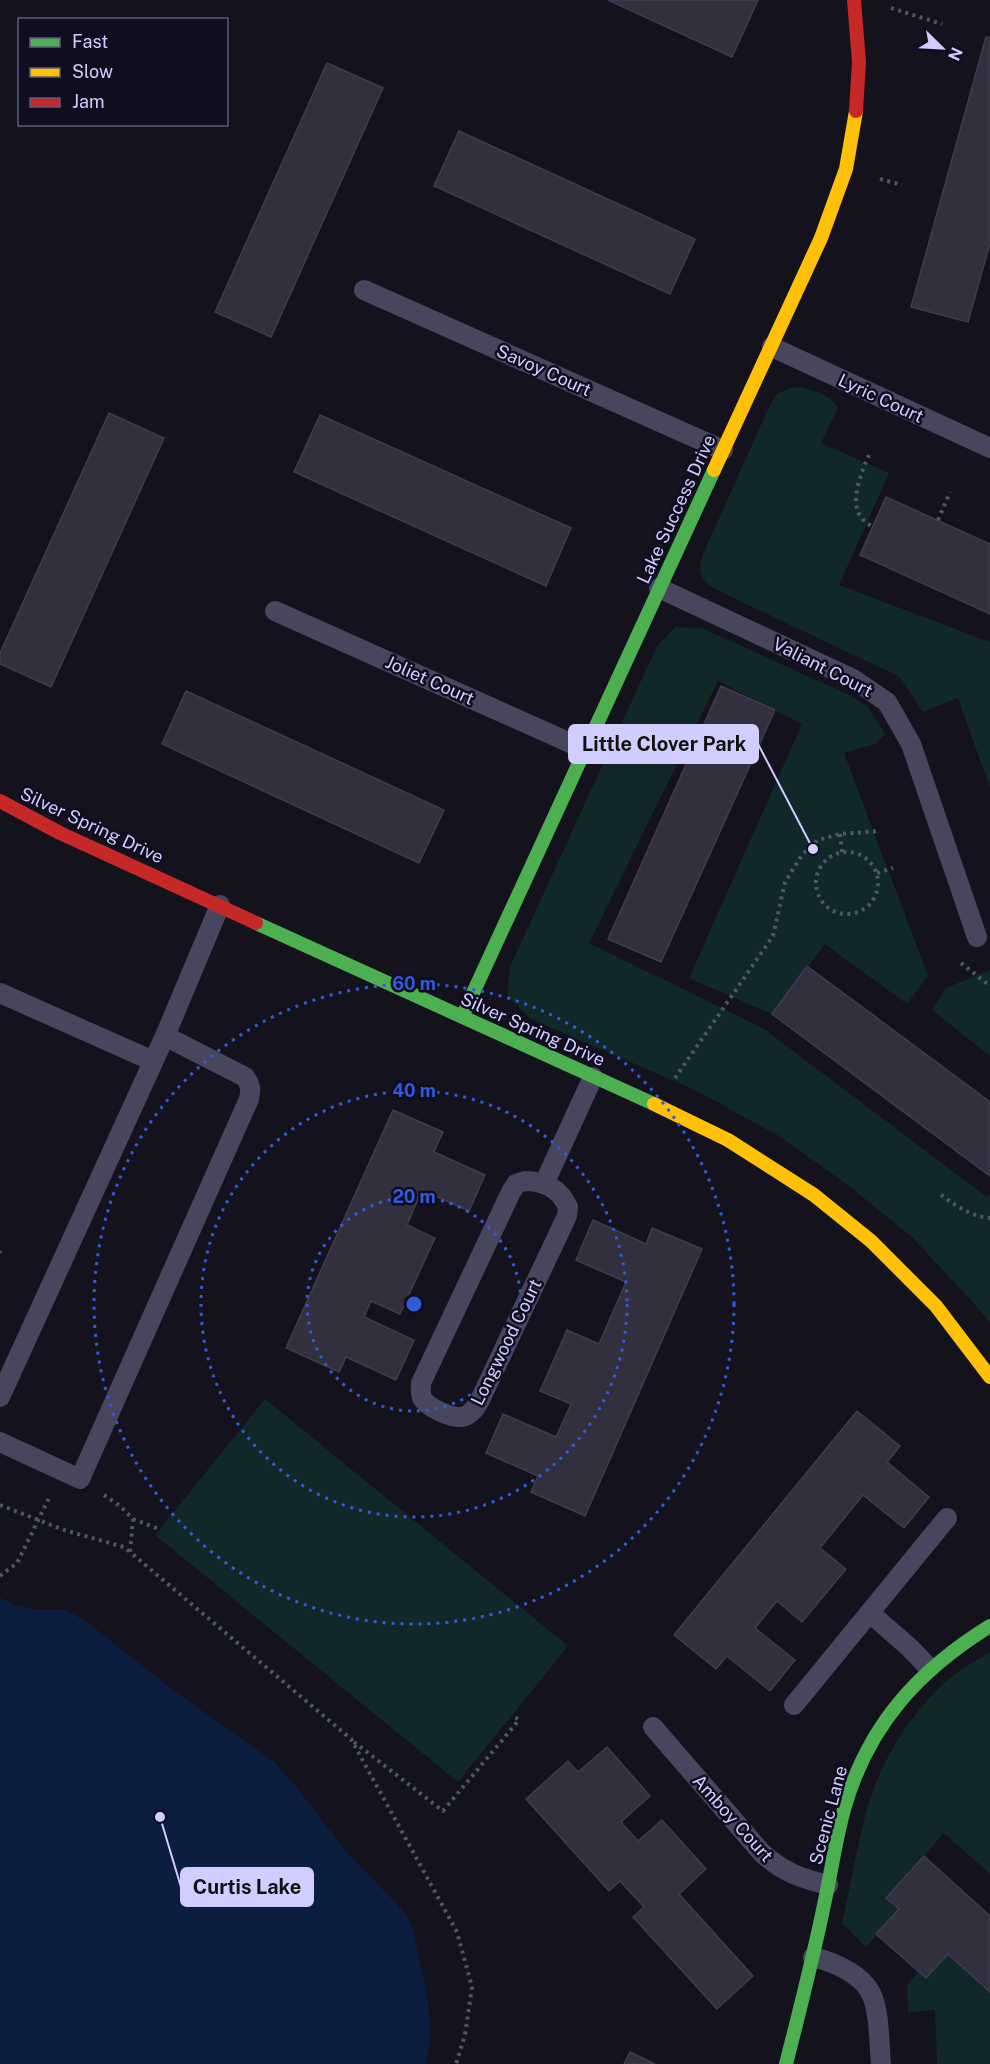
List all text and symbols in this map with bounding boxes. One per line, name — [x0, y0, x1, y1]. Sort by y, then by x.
legend — [18, 18, 228, 126]
north arrow — [912, 18, 972, 78]
text: Fast — [72, 31, 108, 52]
text: N — [944, 44, 966, 63]
text: Slow — [72, 61, 113, 82]
text: Jam — [72, 91, 105, 112]
street label: Savoy Court — [493, 340, 595, 400]
street label: Lyric Court — [835, 369, 927, 427]
street label: Lake Success Drive — [632, 431, 720, 587]
street label: Valiant Court — [770, 633, 876, 701]
street label: Joliet Court — [382, 651, 478, 709]
callout: Little Clover Park — [569, 725, 758, 763]
text: Little Clover Park — [582, 732, 747, 756]
street label: Silver Spring Drive — [17, 783, 167, 867]
text: 60 m — [392, 973, 436, 994]
street label: Silver Spring Drive — [458, 988, 608, 1070]
text: 40 m — [392, 1080, 436, 1101]
text: 20 m — [392, 1186, 436, 1207]
street label: Longwood Court — [466, 1275, 546, 1409]
centre of rings — [404, 1294, 424, 1314]
street label: Scenic Lane — [805, 1763, 851, 1867]
street label: Amboy Court — [688, 1770, 778, 1866]
callout: Curtis Lake — [181, 1868, 313, 1906]
text: Curtis Lake — [193, 1875, 301, 1899]

